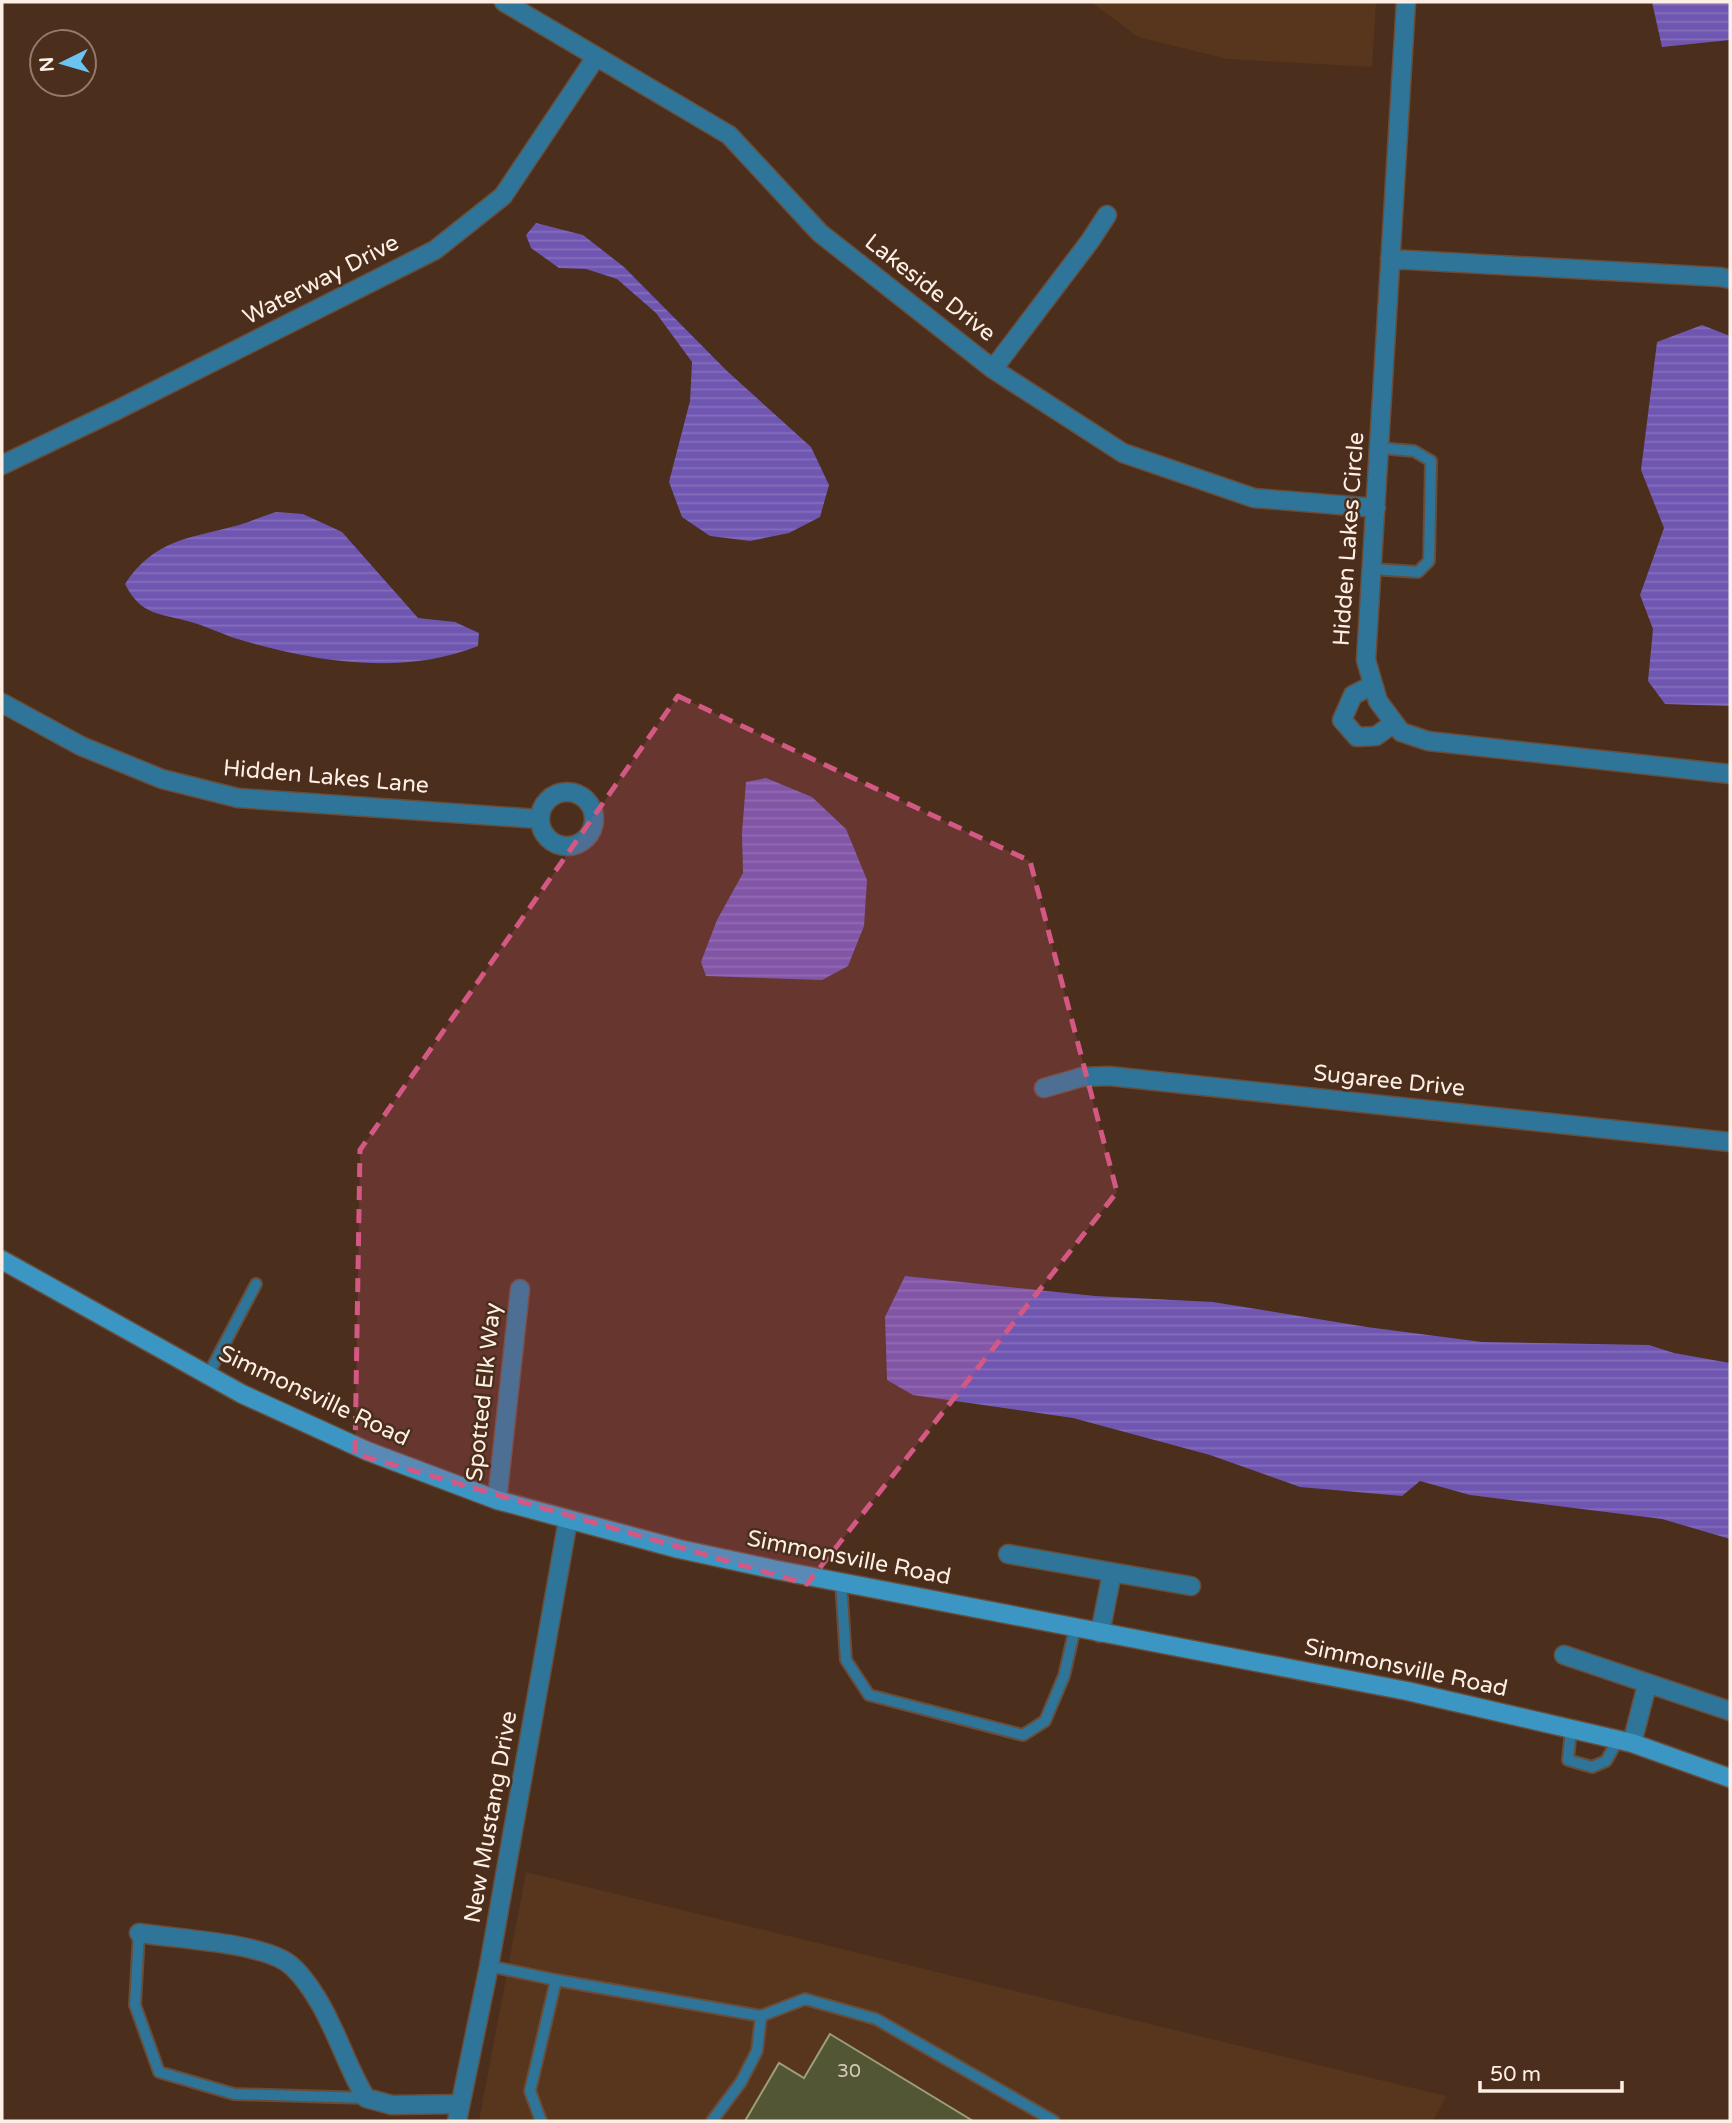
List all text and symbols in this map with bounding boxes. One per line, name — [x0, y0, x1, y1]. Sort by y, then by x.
north arrow — [28, 28, 98, 98]
text: N — [35, 56, 59, 73]
street label: Lakeside Drive — [859, 228, 1001, 348]
street label: Waterway Drive — [238, 229, 404, 331]
street label: Hidden Lakes Circle — [1328, 431, 1370, 647]
street label: Hidden Lakes Lane — [222, 754, 430, 800]
street label: Sugaree Drive — [1312, 1059, 1466, 1103]
street label: Spotted Elk Way — [461, 1301, 507, 1483]
street label: Simmonsville Road — [214, 1340, 414, 1452]
street label: Simmonsville Road — [745, 1525, 953, 1591]
street label: Simmonsville Road — [1302, 1633, 1510, 1703]
street label: New Mustang Drive — [459, 1709, 523, 1925]
scale bar — [1480, 2050, 1622, 2094]
house number: 30 — [837, 2060, 861, 2082]
text: 50 m — [1490, 2062, 1541, 2087]

